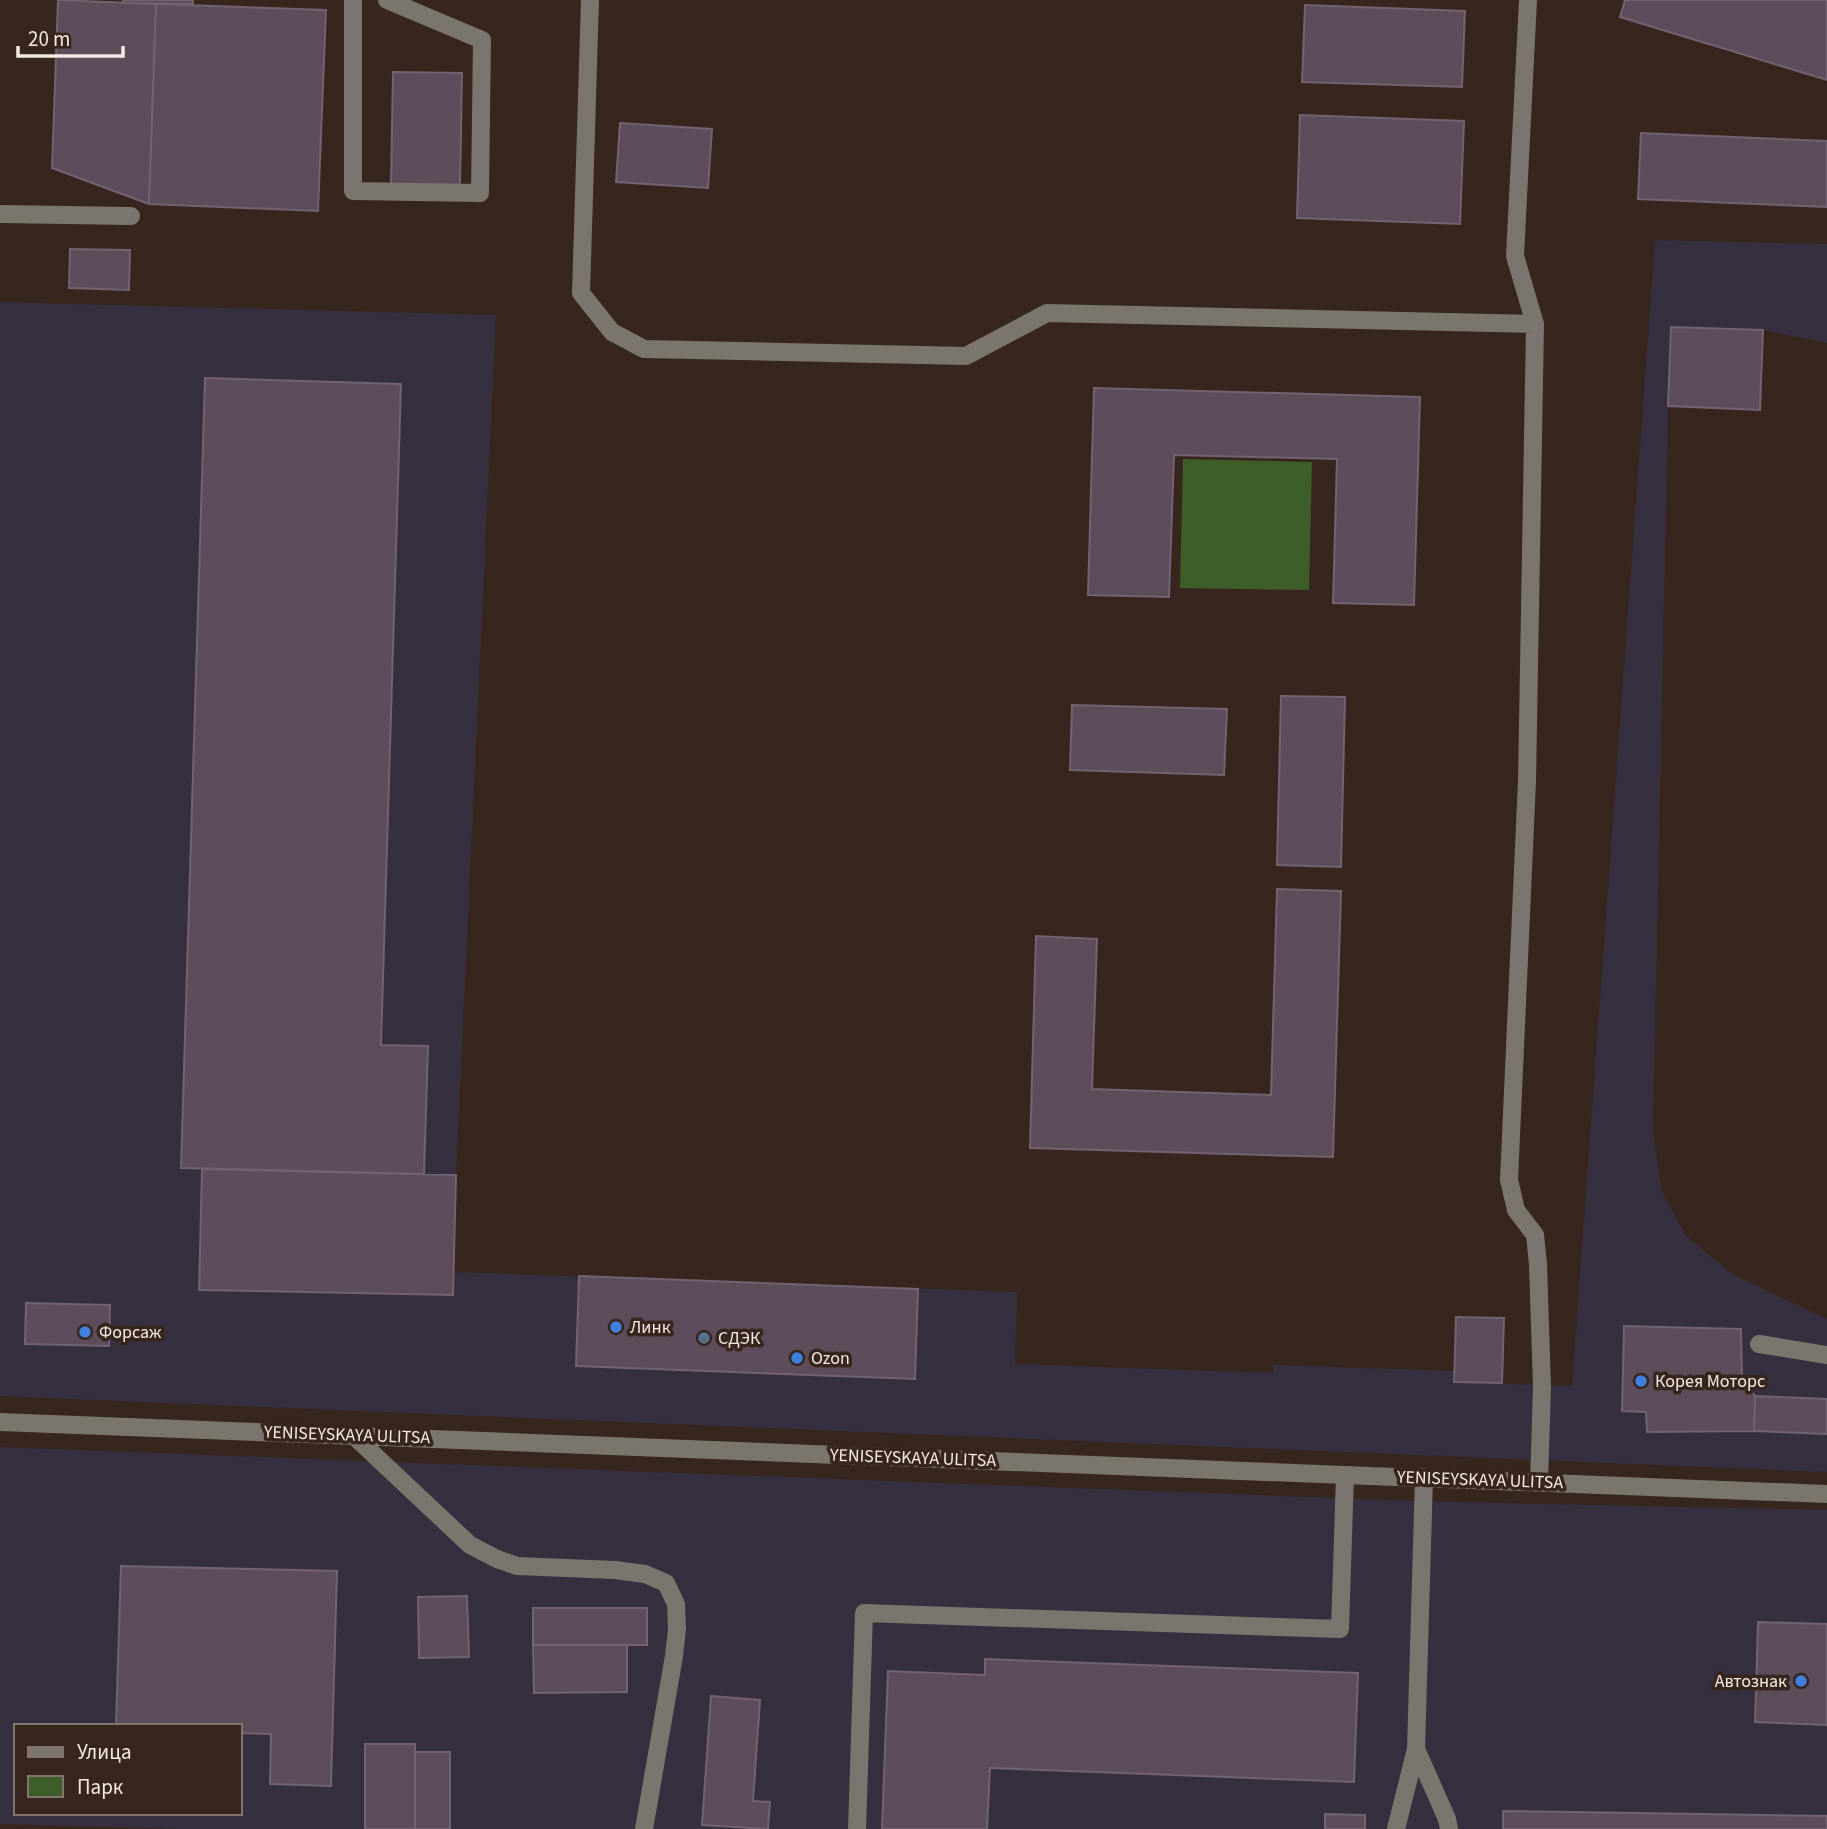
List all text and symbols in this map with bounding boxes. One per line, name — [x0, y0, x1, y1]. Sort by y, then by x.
scale bar — [18, 14, 122, 58]
text: 20 m — [28, 24, 70, 54]
place label: Линк — [630, 1315, 671, 1340]
marker: Линк — [608, 1319, 624, 1335]
place label: Форсаж — [99, 1320, 162, 1345]
marker: Форсаж — [77, 1324, 93, 1340]
place label: СДЭК — [718, 1326, 761, 1351]
marker: СДЭК — [696, 1330, 712, 1346]
place label: Ozon — [811, 1346, 850, 1371]
marker: Ozon — [789, 1350, 805, 1366]
place label: Корея Моторс — [1655, 1369, 1765, 1394]
marker: Корея Моторс — [1633, 1373, 1649, 1389]
street label: YENISEYSKAYA ULITSA — [262, 1420, 431, 1450]
street label: YENISEYSKAYA ULITSA — [828, 1443, 997, 1473]
street label: YENISEYSKAYA ULITSA — [1395, 1465, 1564, 1495]
place label: Автознак — [1715, 1669, 1787, 1694]
marker: Автознак — [1793, 1673, 1809, 1689]
legend — [14, 1724, 242, 1815]
text: Улица — [77, 1737, 132, 1767]
text: Парк — [77, 1772, 124, 1802]

